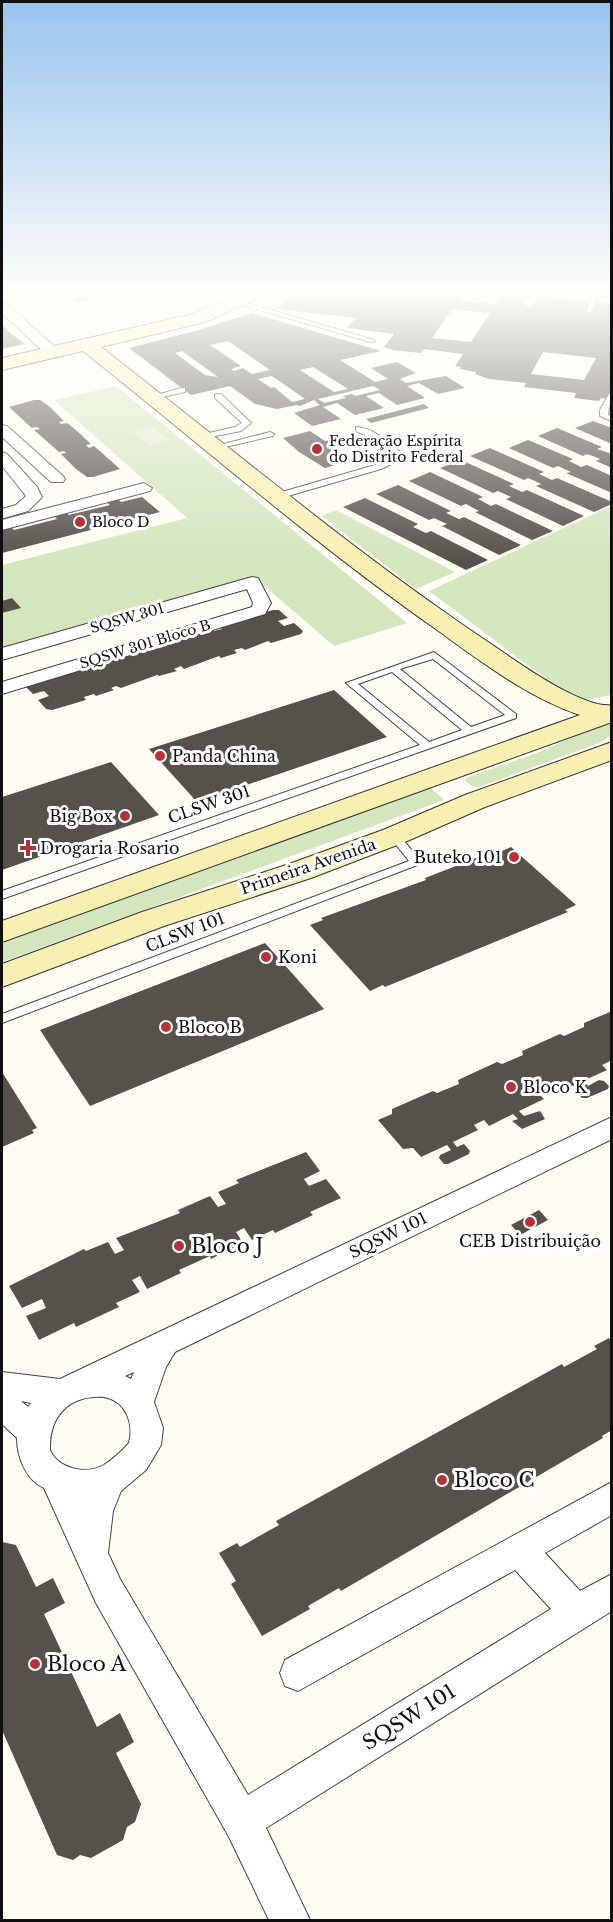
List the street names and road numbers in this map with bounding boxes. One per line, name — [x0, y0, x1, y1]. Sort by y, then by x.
street label: SQSW 301 — [88, 599, 166, 637]
street label: SQSW 301 Bloco B — [77, 615, 213, 672]
street label: CLSW 301 — [165, 781, 253, 827]
street label: Primeira Avenida — [237, 833, 379, 899]
street label: CLSW 101 — [143, 908, 227, 956]
street label: SQSW 101 — [346, 1208, 430, 1262]
street label: SQSW 101 — [358, 1679, 460, 1755]

